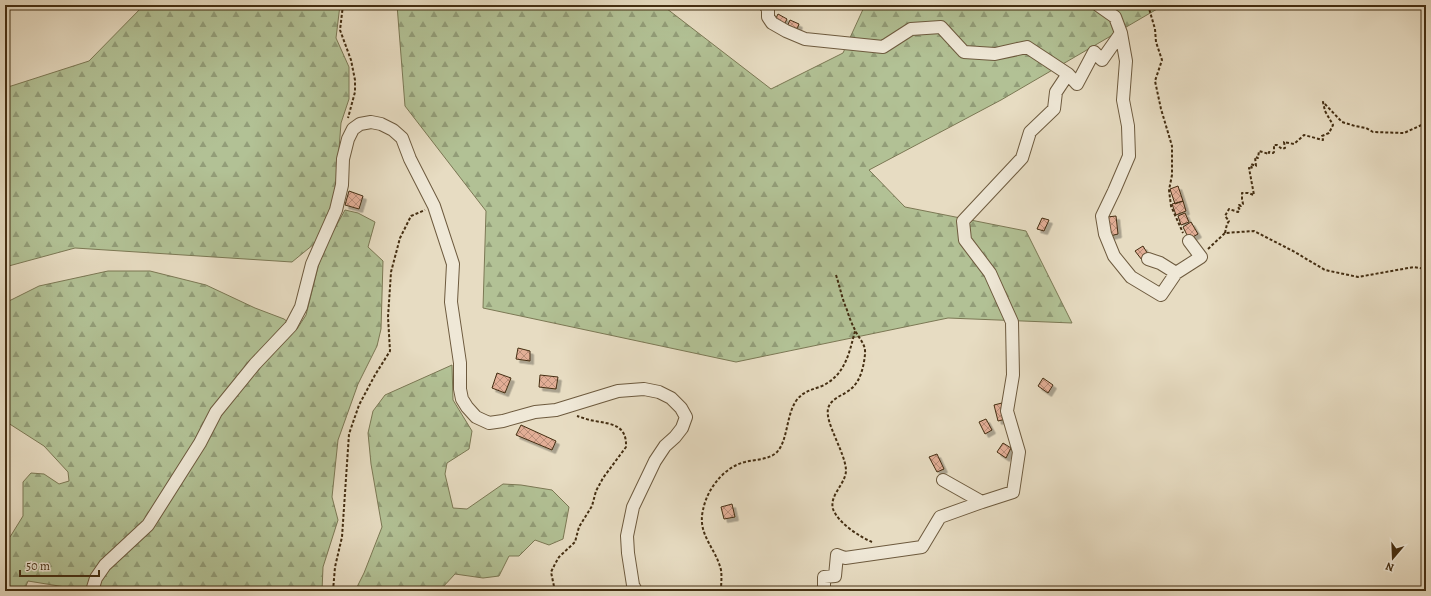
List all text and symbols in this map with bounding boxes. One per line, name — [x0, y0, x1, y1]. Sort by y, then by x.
north arrow — [1373, 538, 1413, 578]
scale bar — [20, 552, 99, 578]
text: 50 m — [26, 558, 50, 574]
text: N — [1384, 559, 1396, 575]

